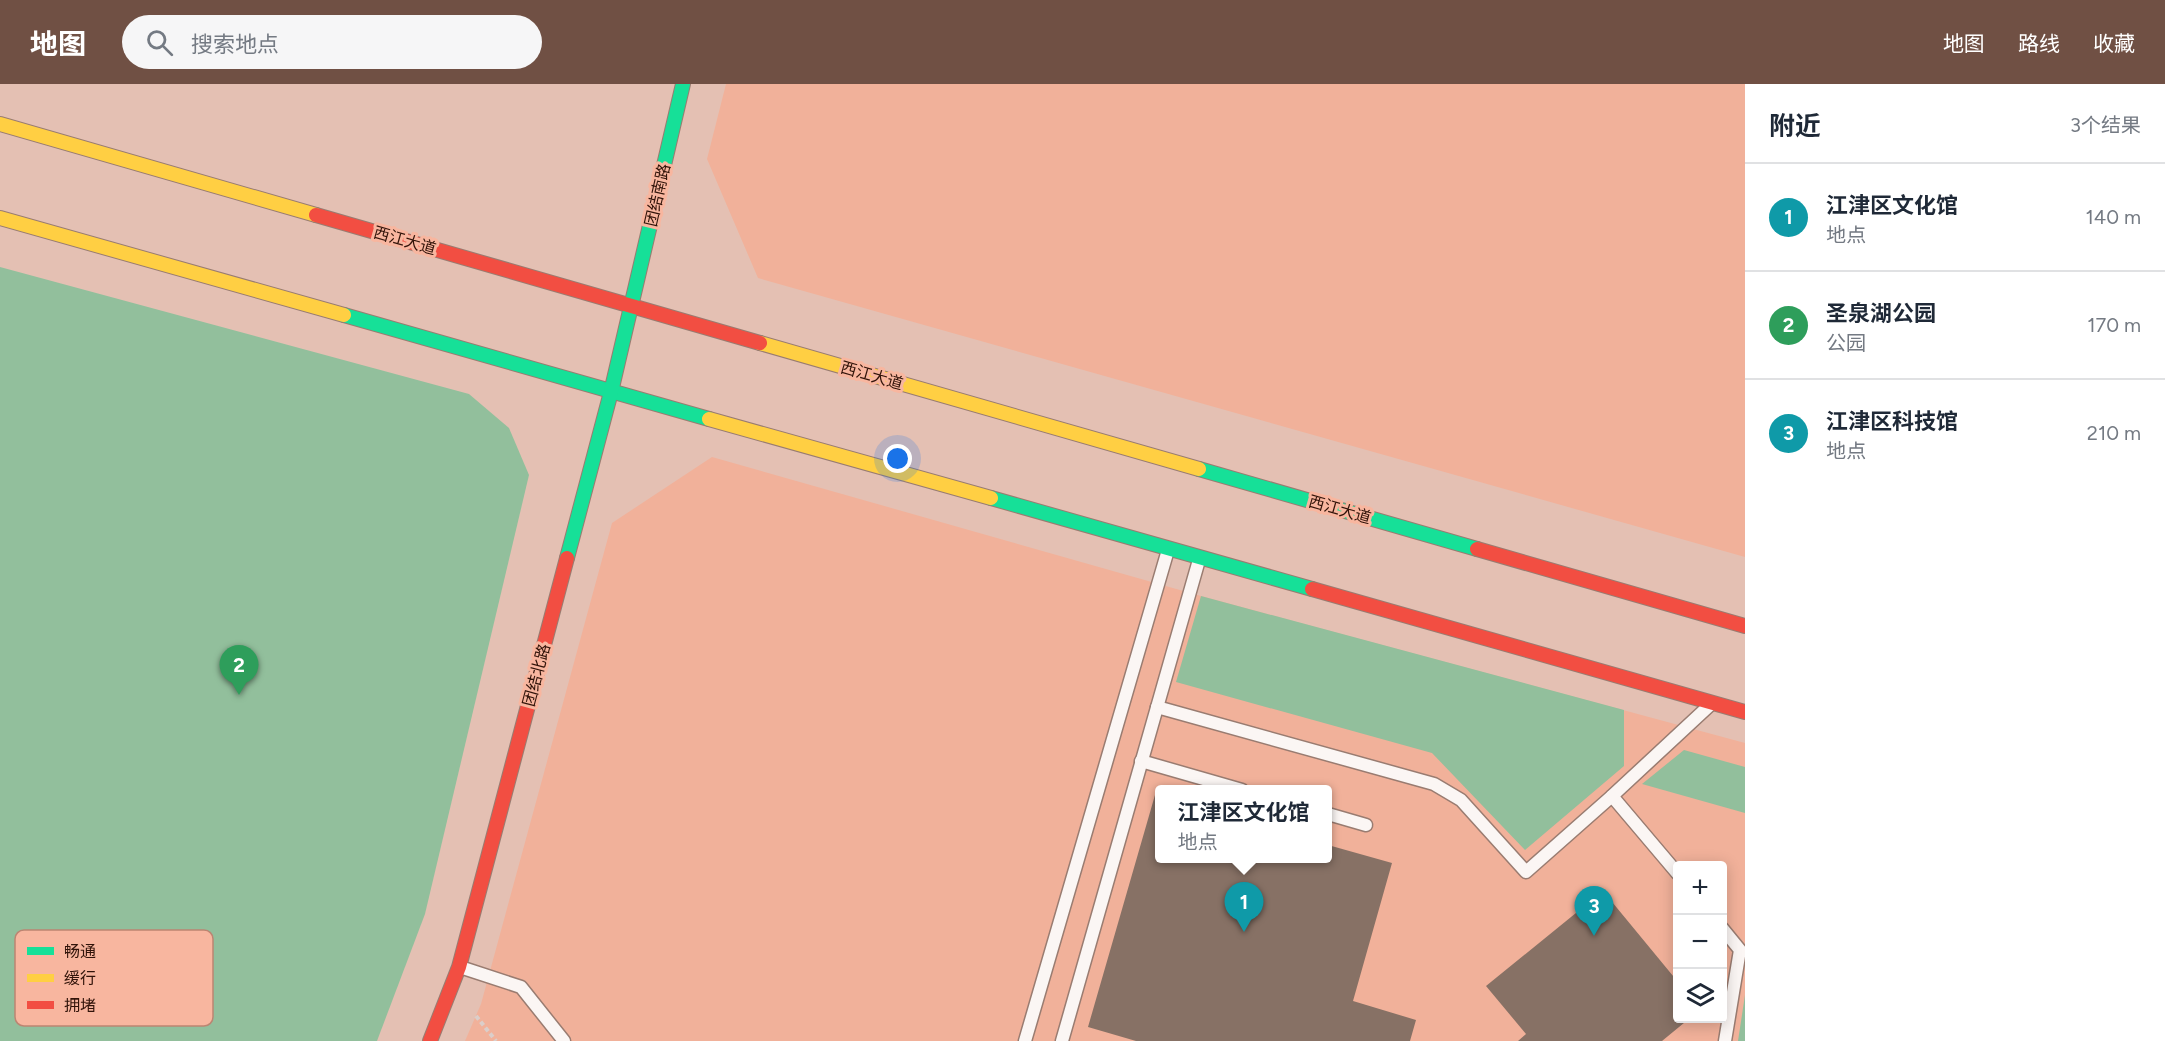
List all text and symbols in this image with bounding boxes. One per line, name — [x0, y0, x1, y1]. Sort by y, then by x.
search box — [122, 15, 542, 69]
icon: search — [143, 26, 176, 59]
text: 地图 — [30, 27, 86, 61]
text: 搜索地点 — [191, 31, 279, 58]
text: 地图 — [1943, 31, 1985, 56]
text: 路线 — [2018, 31, 2060, 56]
text: 收藏 — [2093, 31, 2135, 56]
text: 附近 — [1769, 110, 1821, 142]
text: 3个结果 — [2070, 113, 2141, 137]
street label: 团结南路 — [641, 162, 674, 228]
text: 江津区文化馆 — [1826, 192, 1958, 219]
text: 1 — [1784, 205, 1793, 229]
text: 140 m — [2086, 205, 2141, 229]
street label: 西江大道 — [371, 223, 438, 258]
text: 地点 — [1826, 223, 1866, 247]
text: 圣泉湖公园 — [1826, 300, 1936, 327]
text: 2 — [1783, 313, 1794, 337]
text: 170 m — [2087, 313, 2141, 337]
text: 公园 — [1826, 331, 1866, 355]
street label: 西江大道 — [838, 358, 905, 393]
text: 江津区科技馆 — [1826, 408, 1958, 435]
text: 3 — [1783, 421, 1794, 445]
text: 210 m — [2087, 421, 2141, 445]
text: 地点 — [1826, 439, 1866, 463]
your location — [883, 444, 912, 473]
street label: 西江大道 — [1306, 492, 1373, 527]
street label: 团结北路 — [519, 642, 554, 709]
pin: 2 — [220, 646, 258, 695]
popup — [1155, 785, 1332, 863]
text: 江津区文化馆 — [1177, 799, 1310, 826]
text: 地点 — [1177, 830, 1217, 854]
map controls — [1673, 861, 1727, 1023]
button: + — [1673, 861, 1727, 915]
pin: 1 — [1224, 882, 1264, 932]
pin: 3 — [1574, 886, 1614, 936]
button: − — [1673, 915, 1727, 969]
legend — [15, 930, 213, 1026]
text: 畅通 — [64, 942, 96, 961]
text: 缓行 — [64, 969, 96, 988]
button: layers — [1673, 969, 1727, 1023]
text: 拥堵 — [64, 996, 96, 1015]

